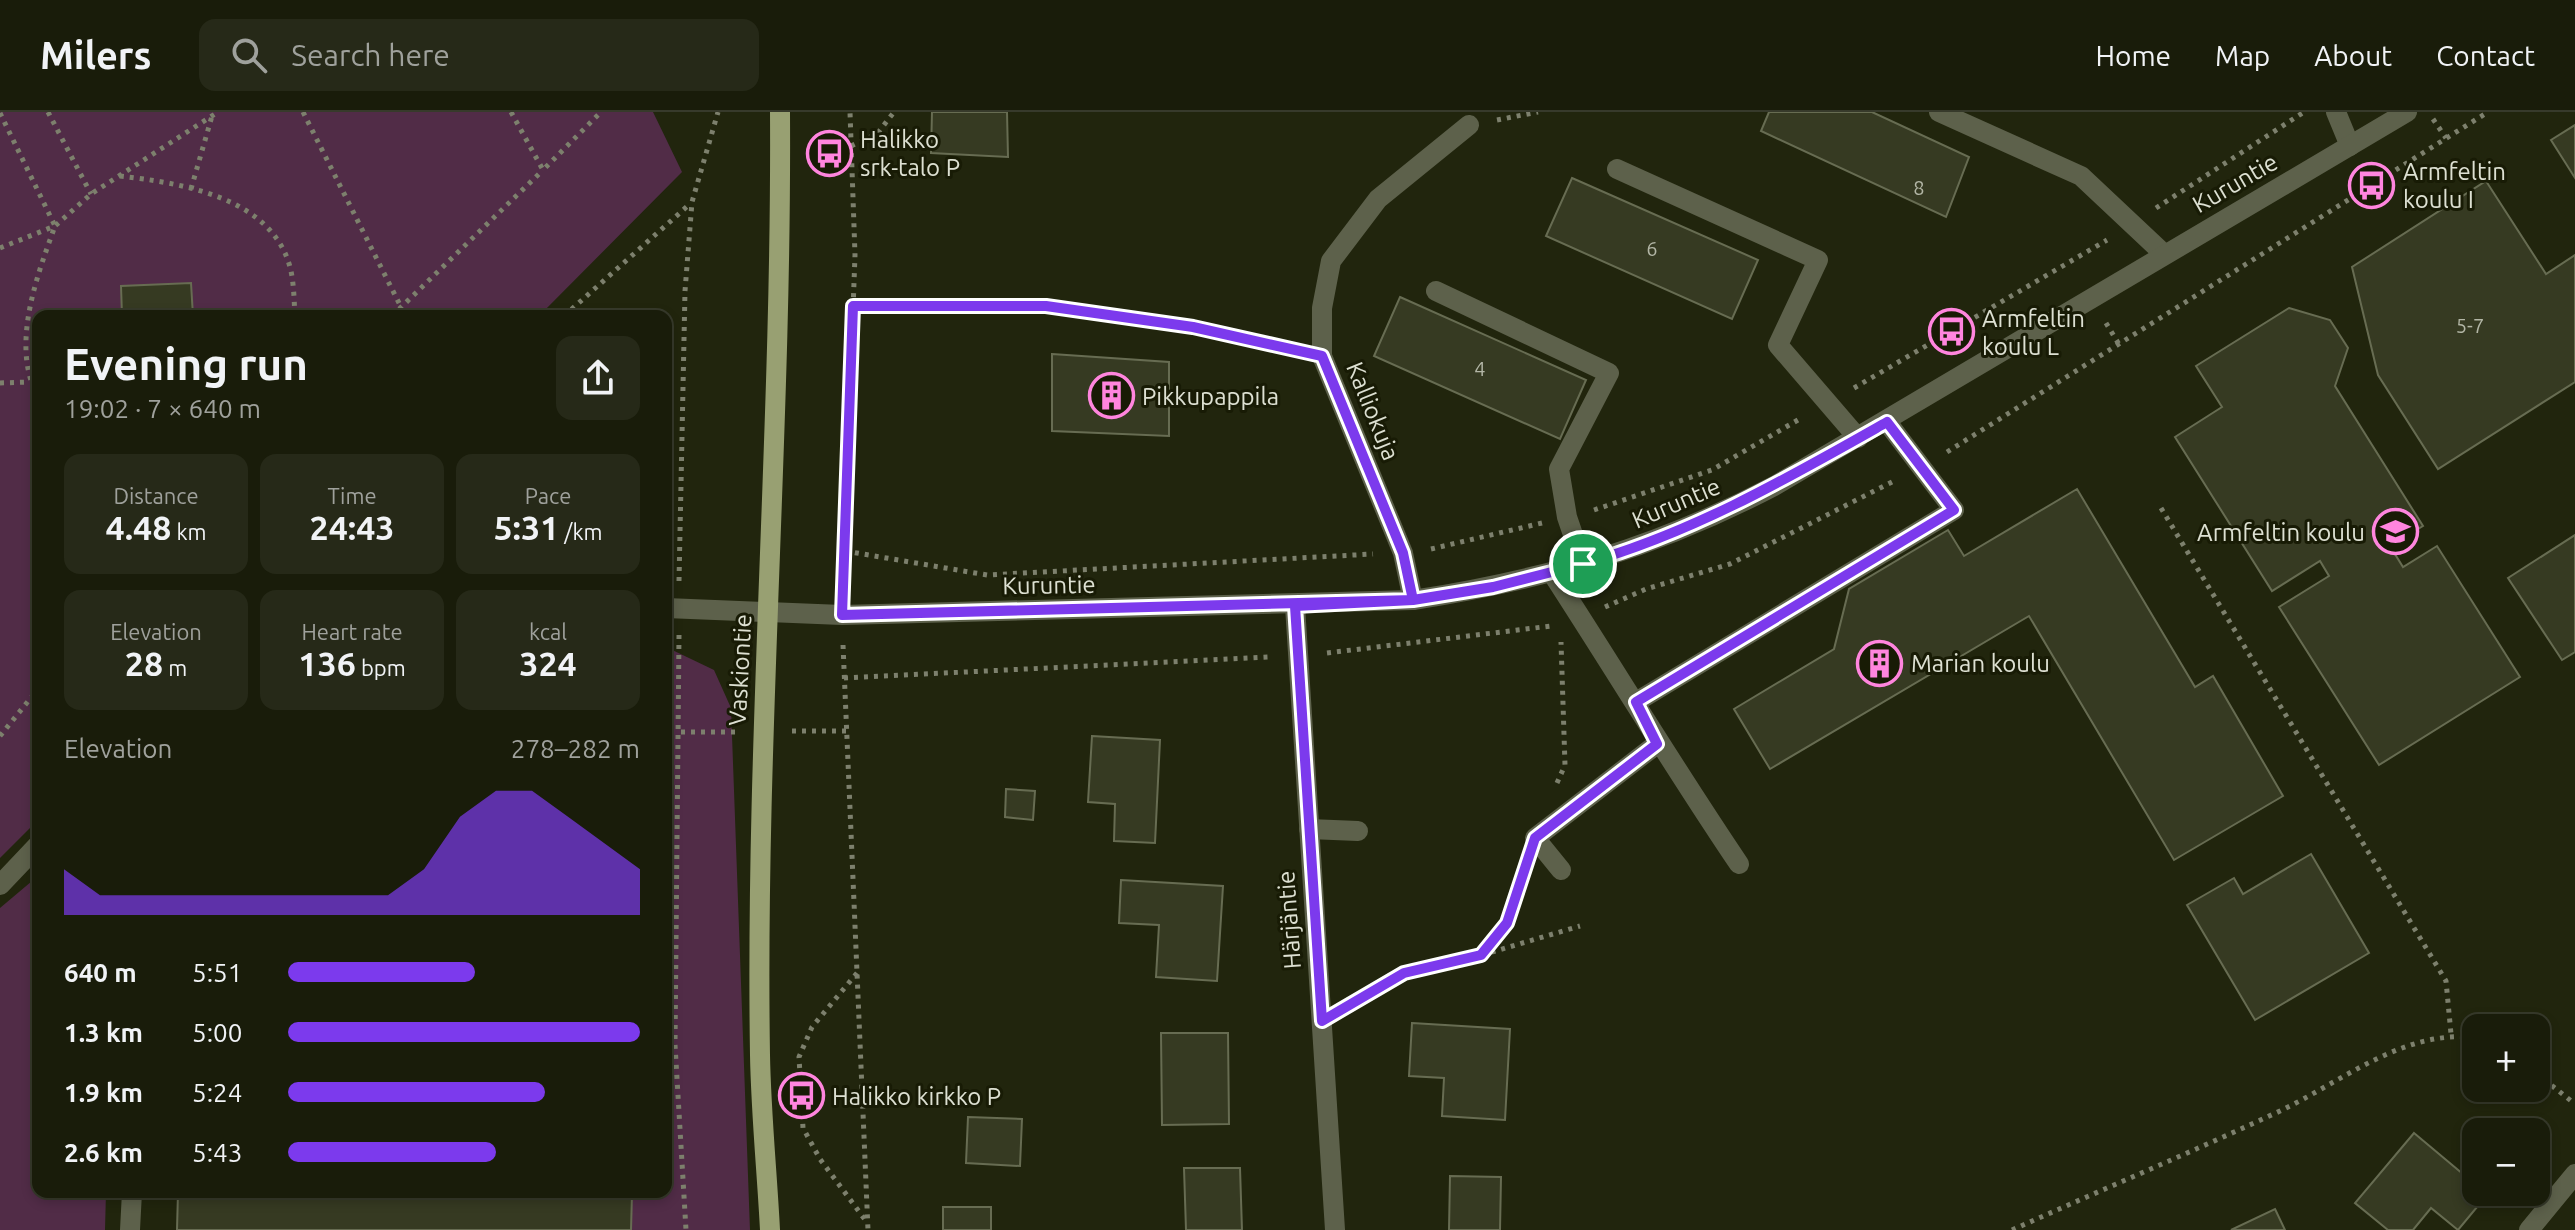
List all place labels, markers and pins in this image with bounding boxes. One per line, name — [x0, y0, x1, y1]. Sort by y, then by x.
place label: Halikko srk-talo P — [860, 126, 960, 181]
bus stop icon: Halikko srk-talo P — [805, 129, 853, 177]
place label: Armfeltin koulu I — [2403, 158, 2506, 213]
bus stop icon: Armfeltin koulu I — [2348, 161, 2396, 209]
place label: Armfeltin koulu L — [1982, 305, 2085, 360]
bus stop icon: Armfeltin koulu L — [1927, 308, 1975, 356]
building icon: Pikkupappila — [1087, 372, 1135, 420]
place label: Pikkupappila — [1142, 383, 1279, 410]
school or university icon: Armfeltin koulu — [2372, 508, 2420, 556]
place label: Armfeltin koulu — [2197, 519, 2365, 546]
pin — [1549, 530, 1617, 598]
building icon: Marian koulu — [1856, 639, 1904, 687]
place label: Marian koulu — [1911, 650, 2050, 677]
bus stop icon: Halikko kirkko P — [777, 1072, 825, 1120]
place label: Halikko kirkko P — [832, 1083, 1001, 1110]

